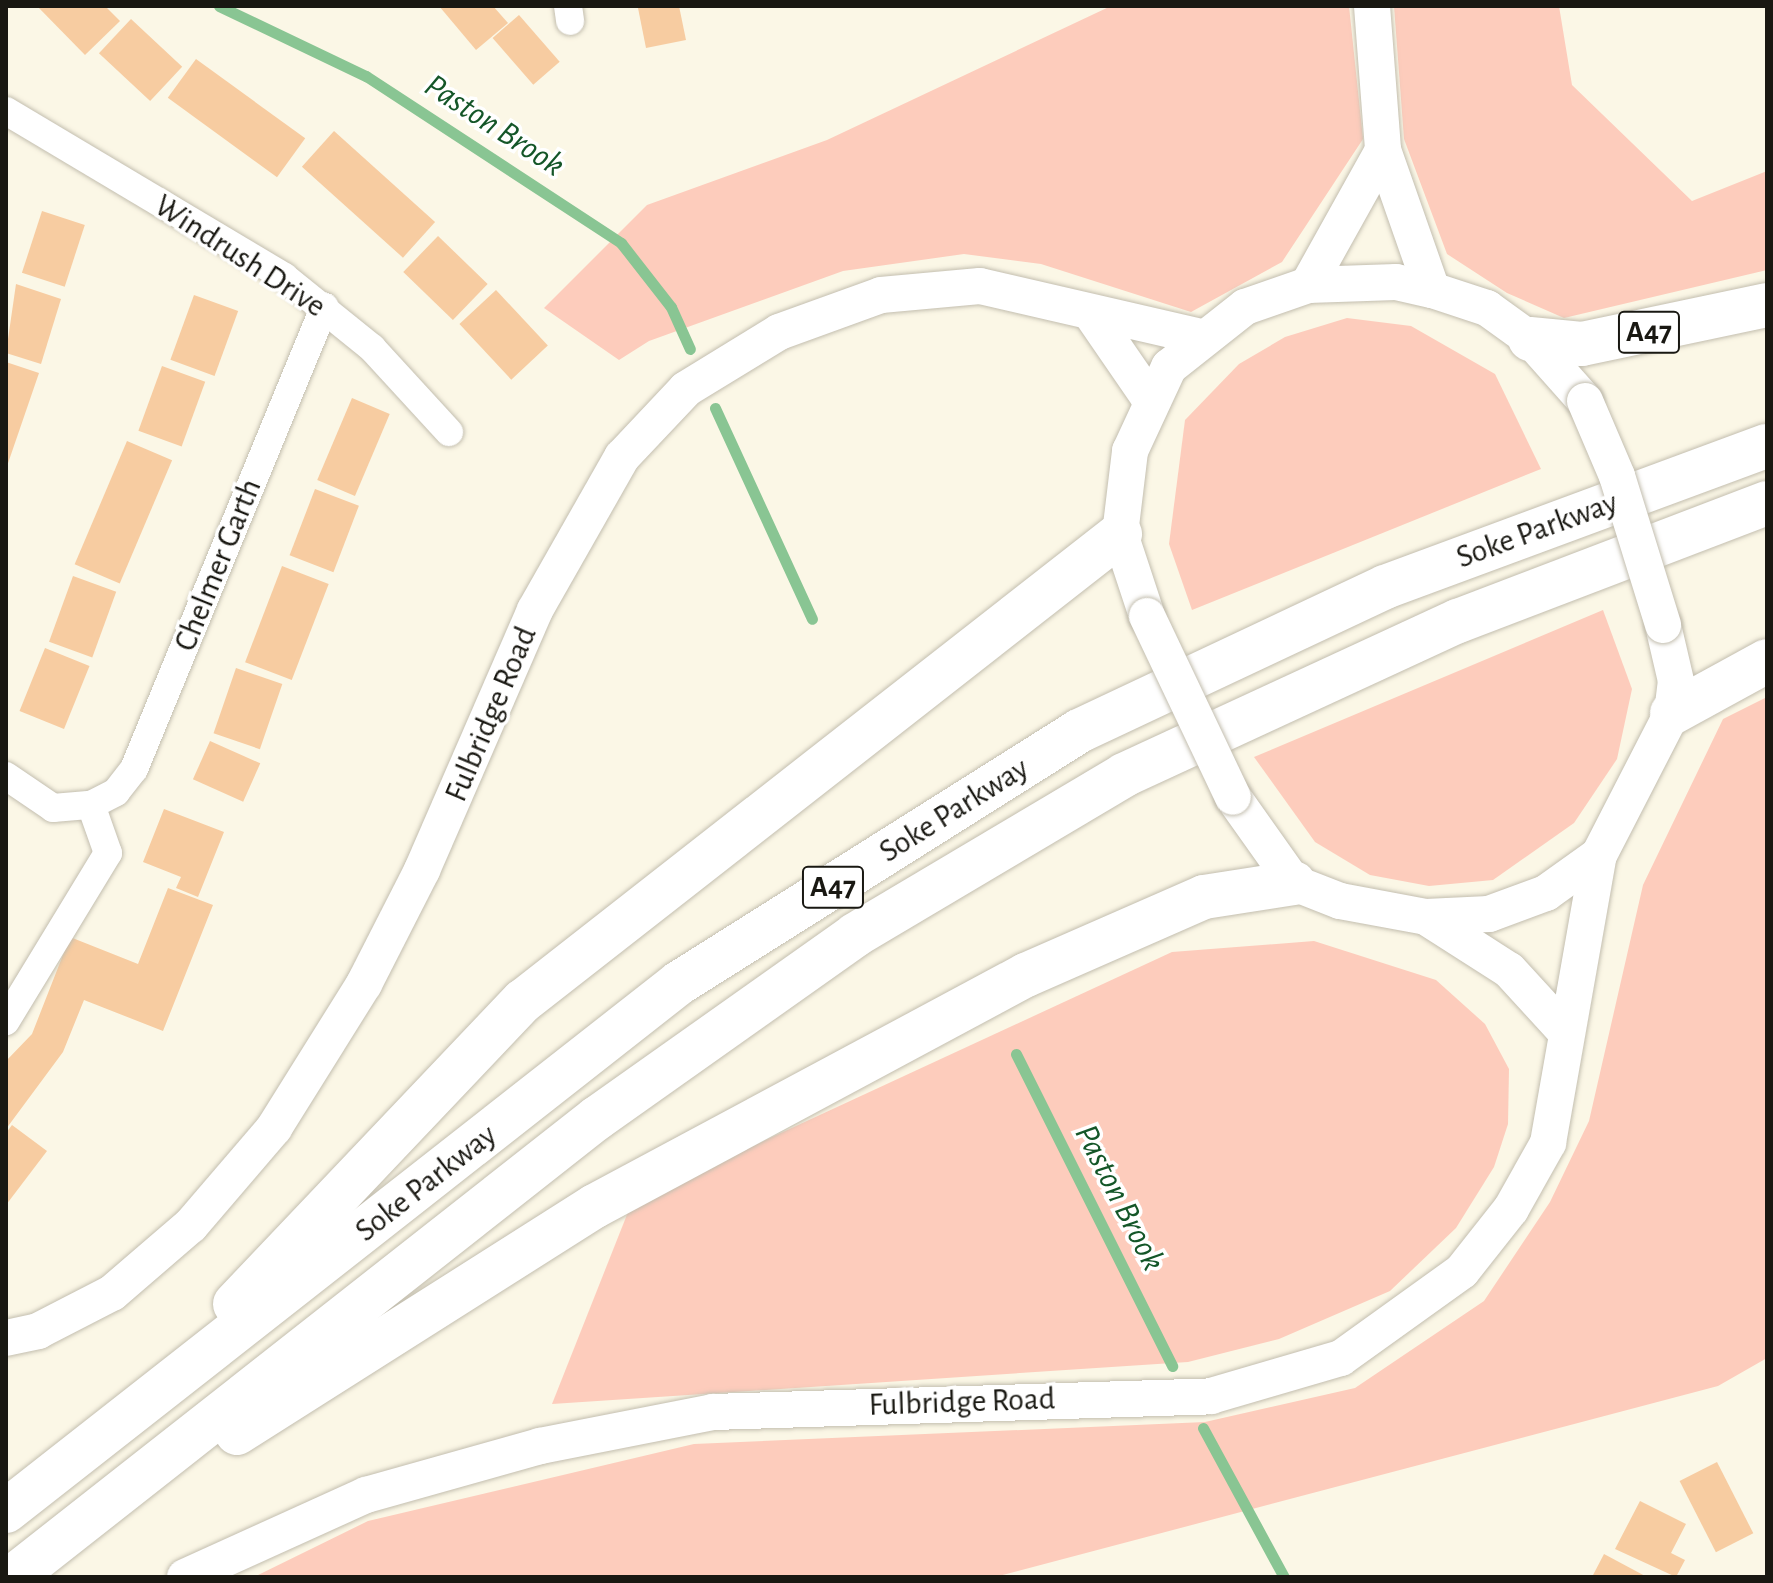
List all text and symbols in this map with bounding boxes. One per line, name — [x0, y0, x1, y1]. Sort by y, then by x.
water label: Paston Brook — [416, 66, 572, 186]
street label: Windrush Drive — [147, 186, 333, 326]
road number: A47 — [1617, 306, 1681, 358]
street label: Chelmer Garth — [166, 473, 270, 657]
street label: Soke Parkway — [1451, 483, 1623, 577]
street label: Fulbridge Road — [437, 621, 545, 807]
street label: Soke Parkway — [872, 749, 1036, 871]
road number: A47 — [801, 861, 865, 913]
street label: Soke Parkway — [348, 1116, 504, 1250]
water label: Paston Brook — [1065, 1118, 1173, 1278]
street label: Fulbridge Road — [868, 1380, 1056, 1424]

